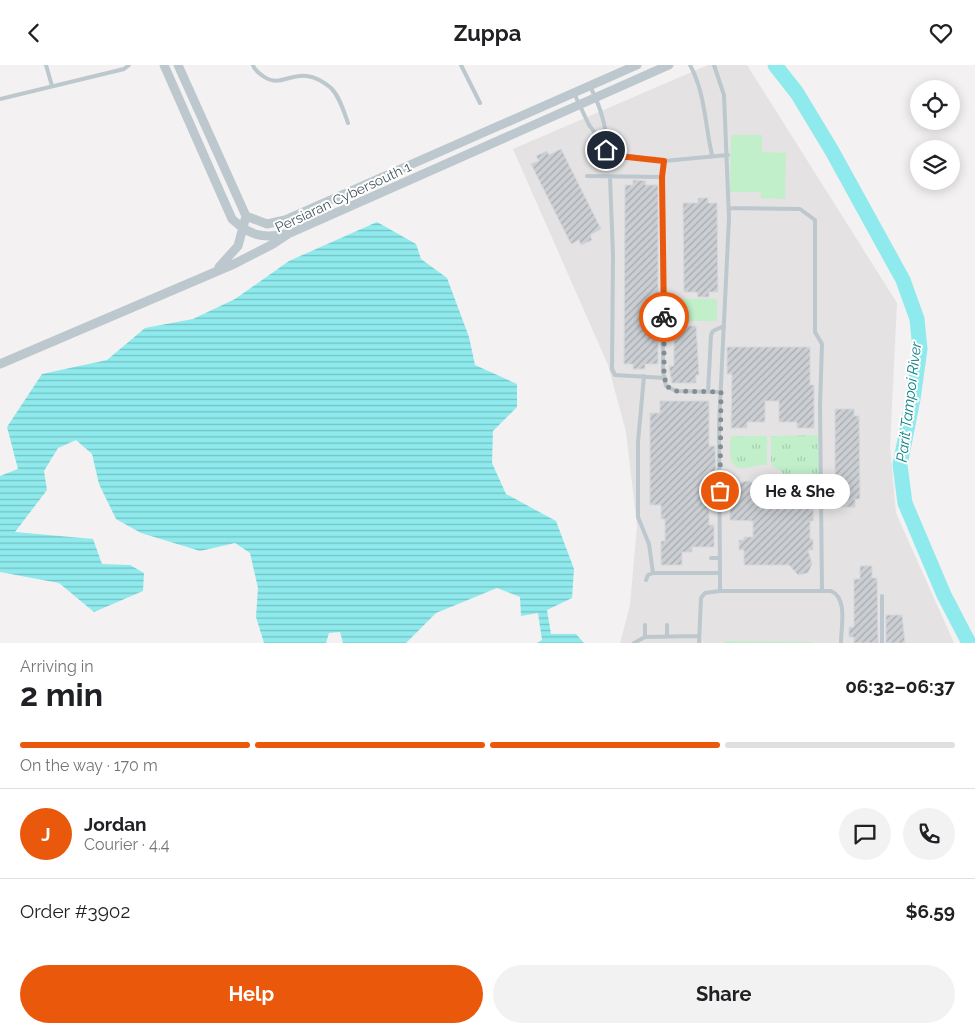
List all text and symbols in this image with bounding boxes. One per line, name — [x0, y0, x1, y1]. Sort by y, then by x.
icon: back — [20, 19, 48, 47]
icon: heart — [927, 19, 955, 47]
text: Zuppa — [454, 20, 521, 46]
map controls — [910, 80, 960, 190]
button: locate — [910, 80, 960, 130]
pin — [585, 129, 627, 171]
icon: home — [592, 136, 620, 164]
button: layers — [910, 140, 960, 190]
street label: Persiaran Cybersouth 1 — [272, 158, 414, 236]
courier — [639, 292, 689, 342]
icon: bike — [650, 303, 678, 331]
water label: Parit Tampoi River — [893, 340, 925, 463]
pin — [699, 470, 741, 512]
callout: He & She — [750, 473, 850, 509]
icon: bag — [706, 477, 734, 505]
text: He & She — [765, 482, 835, 501]
text: Arriving in — [20, 657, 94, 676]
text: 06:32–06:37 — [845, 675, 955, 697]
text: 2 min — [20, 676, 103, 713]
text: On the way · 170 m — [20, 756, 158, 775]
button: chat — [839, 808, 891, 860]
button: phone — [903, 808, 955, 860]
text: Jordan — [84, 813, 147, 835]
text: J — [41, 823, 51, 845]
text: Courier · 4.4 — [84, 835, 169, 854]
text: Order #3902 — [20, 900, 130, 922]
text: $6.59 — [905, 900, 955, 922]
button: Help — [20, 965, 483, 1023]
button: Share — [493, 965, 955, 1023]

